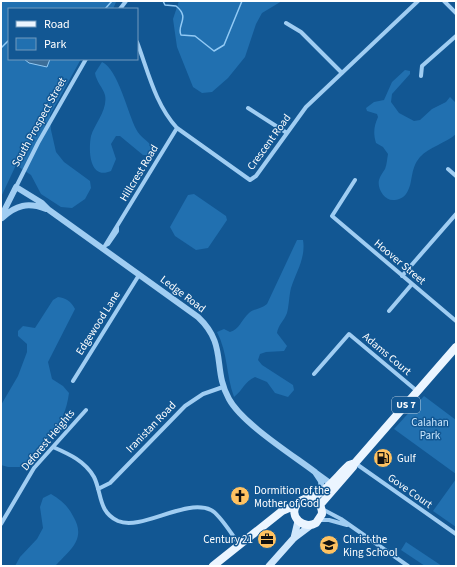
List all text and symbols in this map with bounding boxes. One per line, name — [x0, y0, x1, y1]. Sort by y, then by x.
legend — [8, 8, 138, 60]
text: Road — [44, 16, 70, 33]
text: Park — [44, 36, 66, 53]
street label: South Prospect Street — [8, 74, 70, 169]
street label: Crescent Road — [244, 111, 294, 173]
street label: Hillcrest Road — [116, 142, 162, 204]
street label: Hoover Street — [371, 236, 429, 288]
street label: Ledge Road — [157, 272, 209, 316]
street label: Edgewood Lane — [72, 288, 124, 358]
street label: Adams Court — [359, 329, 415, 379]
road number: US 7 — [392, 397, 420, 413]
street label: Iranistan Road — [123, 398, 179, 456]
street label: Deforest Heights — [18, 406, 78, 474]
park label: Calahan Park — [411, 415, 449, 443]
fuel station icon: Gulf — [372, 447, 394, 469]
place label: Gulf — [397, 451, 417, 466]
street label: Gove Court — [385, 470, 436, 512]
place label: Dormition of the Mother of God — [254, 483, 330, 511]
church icon: Dormition of the Mother of God — [229, 485, 251, 507]
office icon: Century 21 — [256, 528, 278, 550]
place label: Century 21 — [203, 532, 253, 547]
place label: Christ the King School — [343, 532, 398, 560]
school or university icon: Christ the King School — [318, 534, 340, 556]

